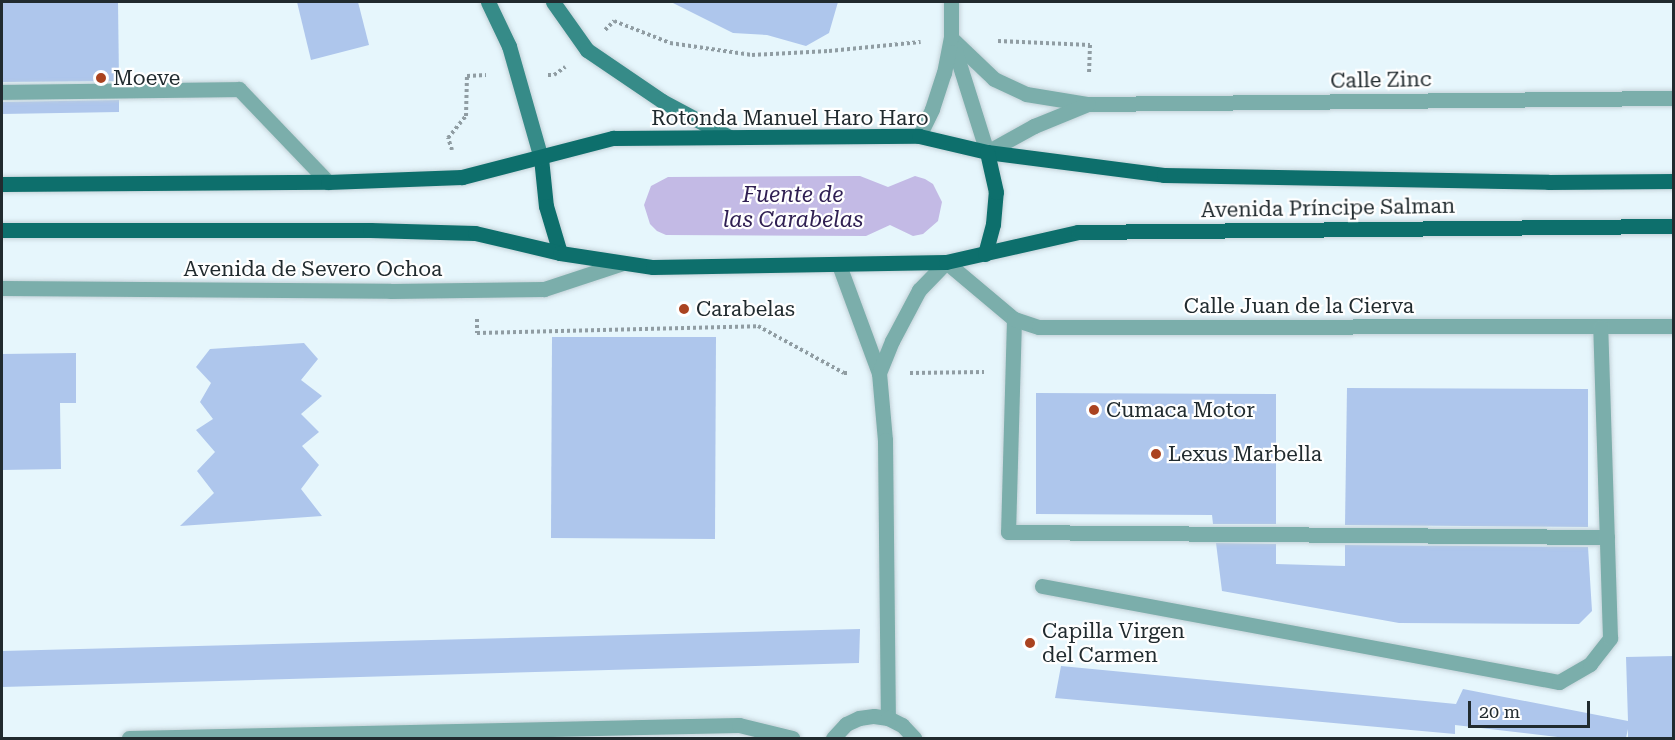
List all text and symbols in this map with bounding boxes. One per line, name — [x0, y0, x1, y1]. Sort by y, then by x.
place label: Moeve — [113, 65, 180, 91]
street label: Calle Zinc — [1330, 67, 1432, 93]
marker: Moeve — [94, 71, 108, 85]
street label: Rotonda Manuel Haro Haro — [651, 105, 929, 131]
water label: Fuente de las Carabelas — [723, 181, 863, 232]
street label: Avenida Príncipe Salman — [1201, 193, 1455, 223]
street label: Avenida de Severo Ochoa — [184, 256, 442, 282]
street label: Calle Juan de la Cierva — [1184, 293, 1414, 319]
place label: Carabelas — [696, 296, 795, 322]
marker: Carabelas — [677, 302, 691, 316]
place label: Cumaca Motor — [1106, 397, 1255, 423]
marker: Cumaca Motor — [1087, 403, 1101, 417]
place label: Lexus Marbella — [1168, 441, 1322, 467]
marker: Lexus Marbella — [1149, 447, 1163, 461]
place label: Capilla Virgen del Carmen — [1042, 618, 1185, 668]
marker: Capilla Virgen del Carmen — [1023, 636, 1037, 650]
scale bar — [1471, 689, 1592, 727]
text: 20 m — [1479, 701, 1520, 722]

